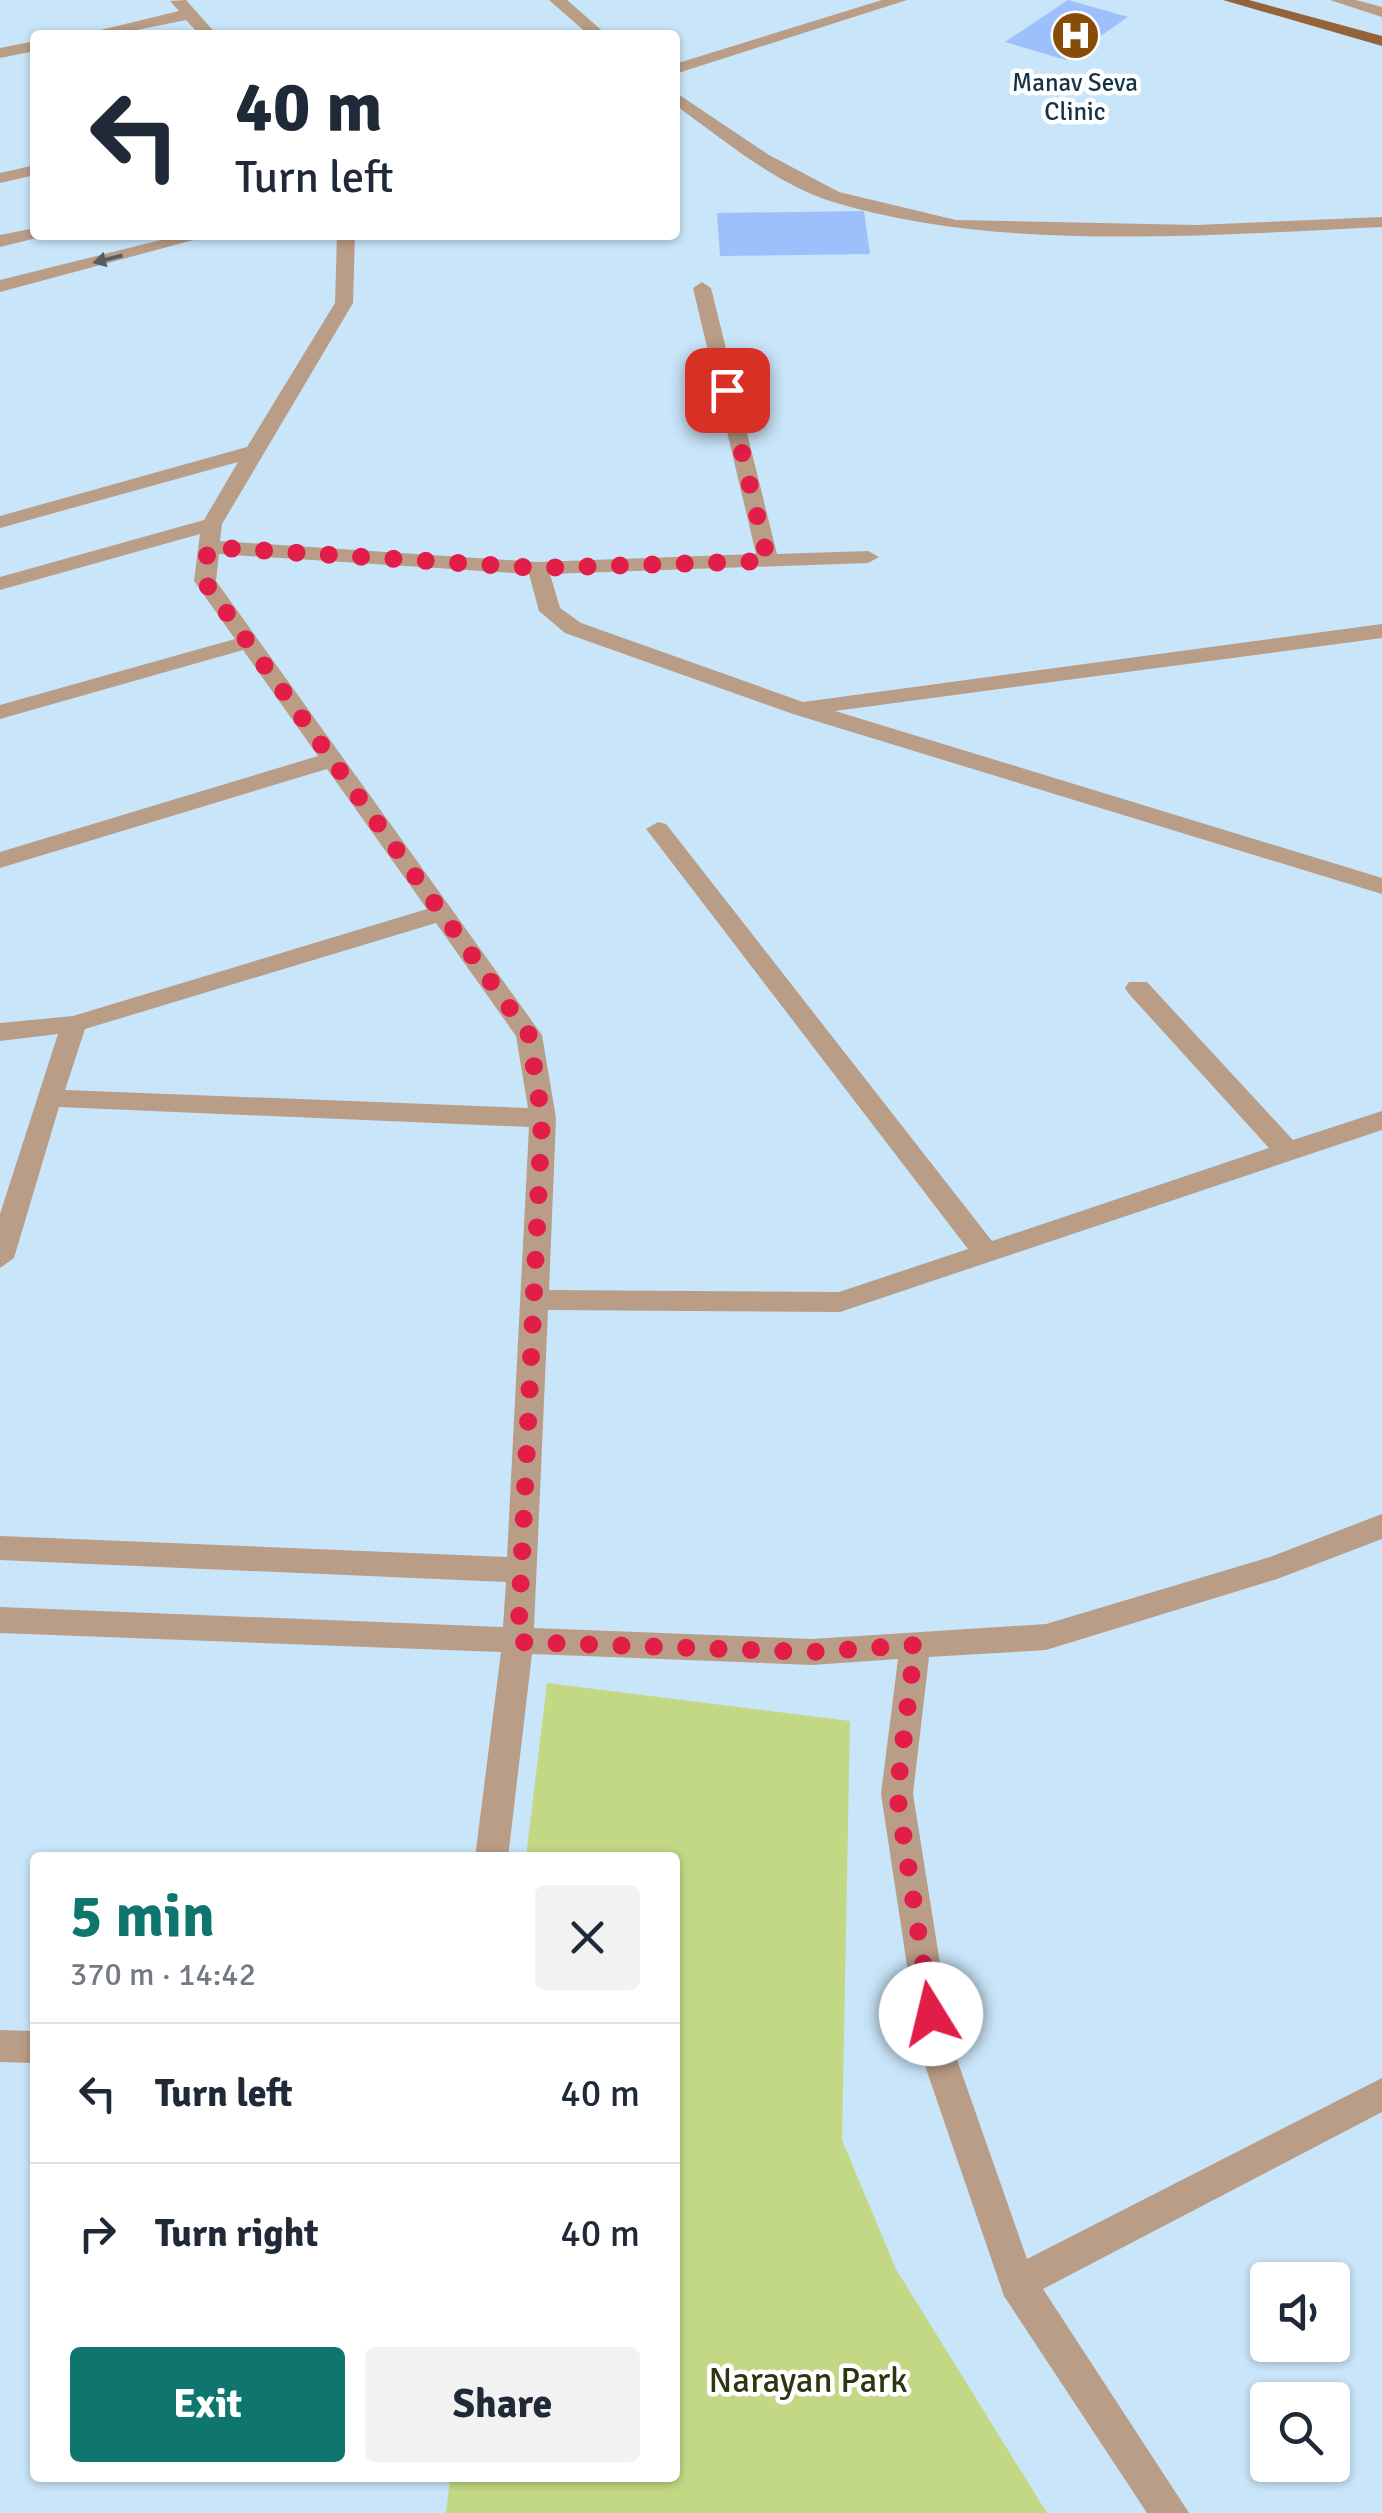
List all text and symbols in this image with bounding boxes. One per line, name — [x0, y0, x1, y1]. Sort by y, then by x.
hospital icon: Manav Seva Clinic — [1049, 10, 1101, 62]
text: 40 m — [235, 64, 383, 150]
place label: Manav Seva Clinic — [1012, 67, 1138, 127]
icon: left — [70, 70, 200, 200]
text: Turn left — [235, 150, 394, 205]
one-way arrow — [92, 252, 123, 267]
pin — [685, 348, 770, 433]
icon: arrive — [700, 363, 755, 418]
text: 5 min — [70, 1880, 215, 1954]
button: close — [535, 1885, 640, 1990]
text: 370 m · 14:42 — [70, 1955, 256, 1994]
position arrow — [879, 1962, 983, 2066]
icon: left — [70, 2066, 125, 2121]
text: Turn left — [155, 2070, 293, 2117]
text: 40 m — [560, 2070, 640, 2117]
icon: right — [70, 2206, 125, 2261]
text: Turn right — [155, 2210, 319, 2257]
text: 40 m — [560, 2210, 640, 2257]
map controls — [1250, 2262, 1350, 2482]
button: sound — [1250, 2262, 1350, 2362]
button: Exit — [70, 2347, 345, 2462]
button: Share — [365, 2347, 640, 2462]
park label: Narayan Park — [708, 2359, 908, 2402]
button: search — [1250, 2382, 1350, 2482]

